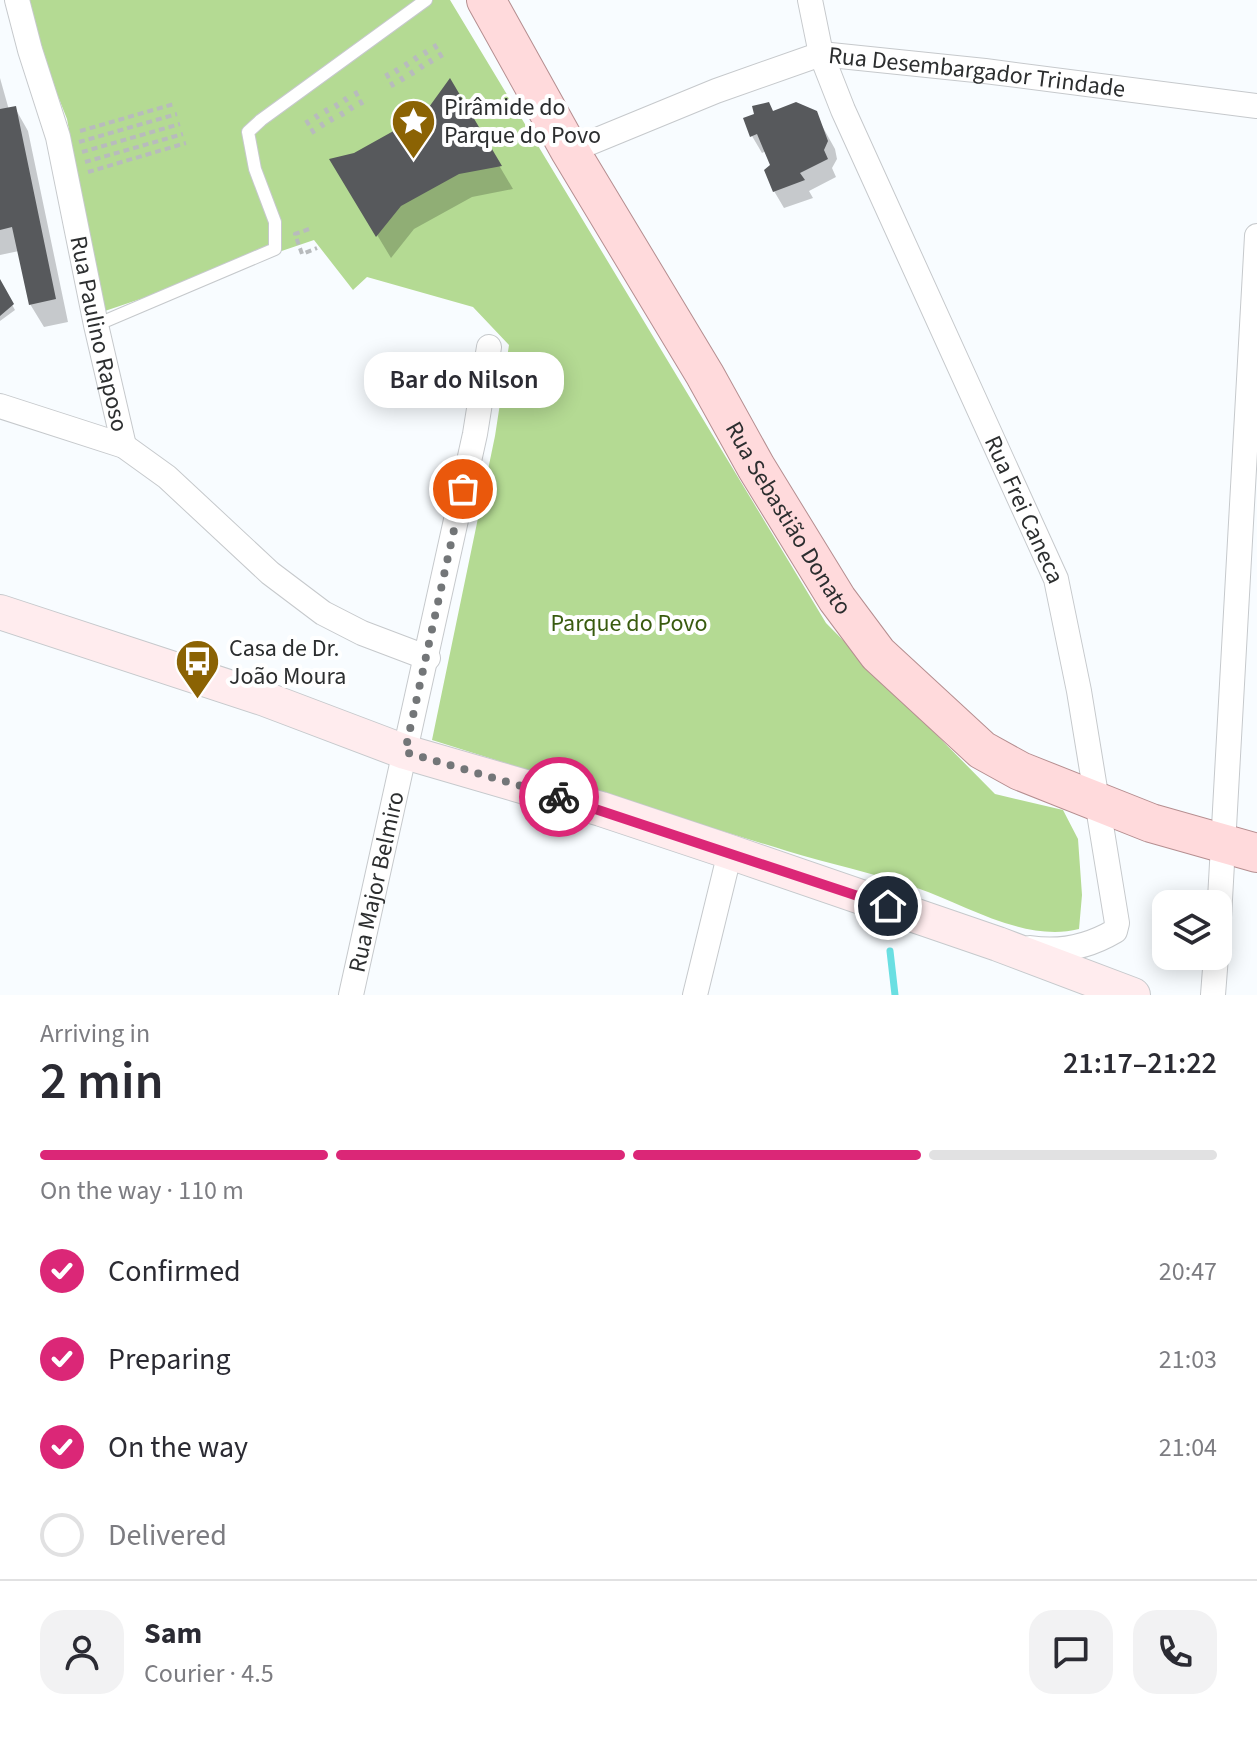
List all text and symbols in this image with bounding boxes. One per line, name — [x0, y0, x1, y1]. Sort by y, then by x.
street label: Rua Desembargador Trindade — [827, 37, 1127, 106]
place label: Pirâmide do Parque do Povo — [444, 90, 601, 153]
place icon: Pirâmide do Parque do Povo — [389, 97, 437, 160]
street label: Rua Paulino Raposo — [61, 233, 138, 435]
callout: Bar do Nilson — [363, 353, 563, 409]
text: Bar do Nilson — [390, 361, 538, 398]
street label: Rua Sebastião Donato — [717, 415, 861, 622]
street label: Rua Frei Caneca — [976, 430, 1073, 589]
pin — [429, 455, 497, 523]
icon: bag — [441, 467, 485, 511]
park label: Parque do Povo — [550, 606, 708, 641]
place label: Casa de Dr. João Moura — [229, 631, 346, 694]
bus stop icon: Casa de Dr. João Moura — [174, 638, 222, 701]
courier — [519, 757, 599, 837]
icon: bike — [537, 775, 581, 819]
street label: Rua Major Belmiro — [339, 788, 413, 976]
pin — [854, 872, 922, 940]
icon: home — [866, 884, 910, 928]
map controls — [1152, 890, 1232, 970]
button: layers — [1152, 890, 1232, 970]
text: Arriving in — [40, 1015, 150, 1052]
text: 21:17–21:22 — [1063, 1042, 1217, 1085]
text: 2 min — [40, 1045, 164, 1119]
text: On the way · 110 m — [40, 1172, 244, 1209]
icon: check — [40, 1249, 84, 1293]
text: Confirmed — [108, 1250, 241, 1293]
text: 20:47 — [1159, 1253, 1217, 1290]
icon: check — [40, 1337, 84, 1381]
text: Preparing — [108, 1338, 231, 1381]
text: 21:03 — [1159, 1341, 1217, 1378]
icon: check — [40, 1425, 84, 1469]
text: On the way — [108, 1426, 248, 1469]
text: 21:04 — [1159, 1429, 1217, 1466]
text: Delivered — [108, 1514, 227, 1557]
button: person — [40, 1610, 124, 1694]
button: chat — [1029, 1610, 1113, 1694]
button: phone — [1133, 1610, 1217, 1694]
text: Sam — [144, 1612, 202, 1655]
text: Courier · 4.5 — [144, 1655, 274, 1692]

